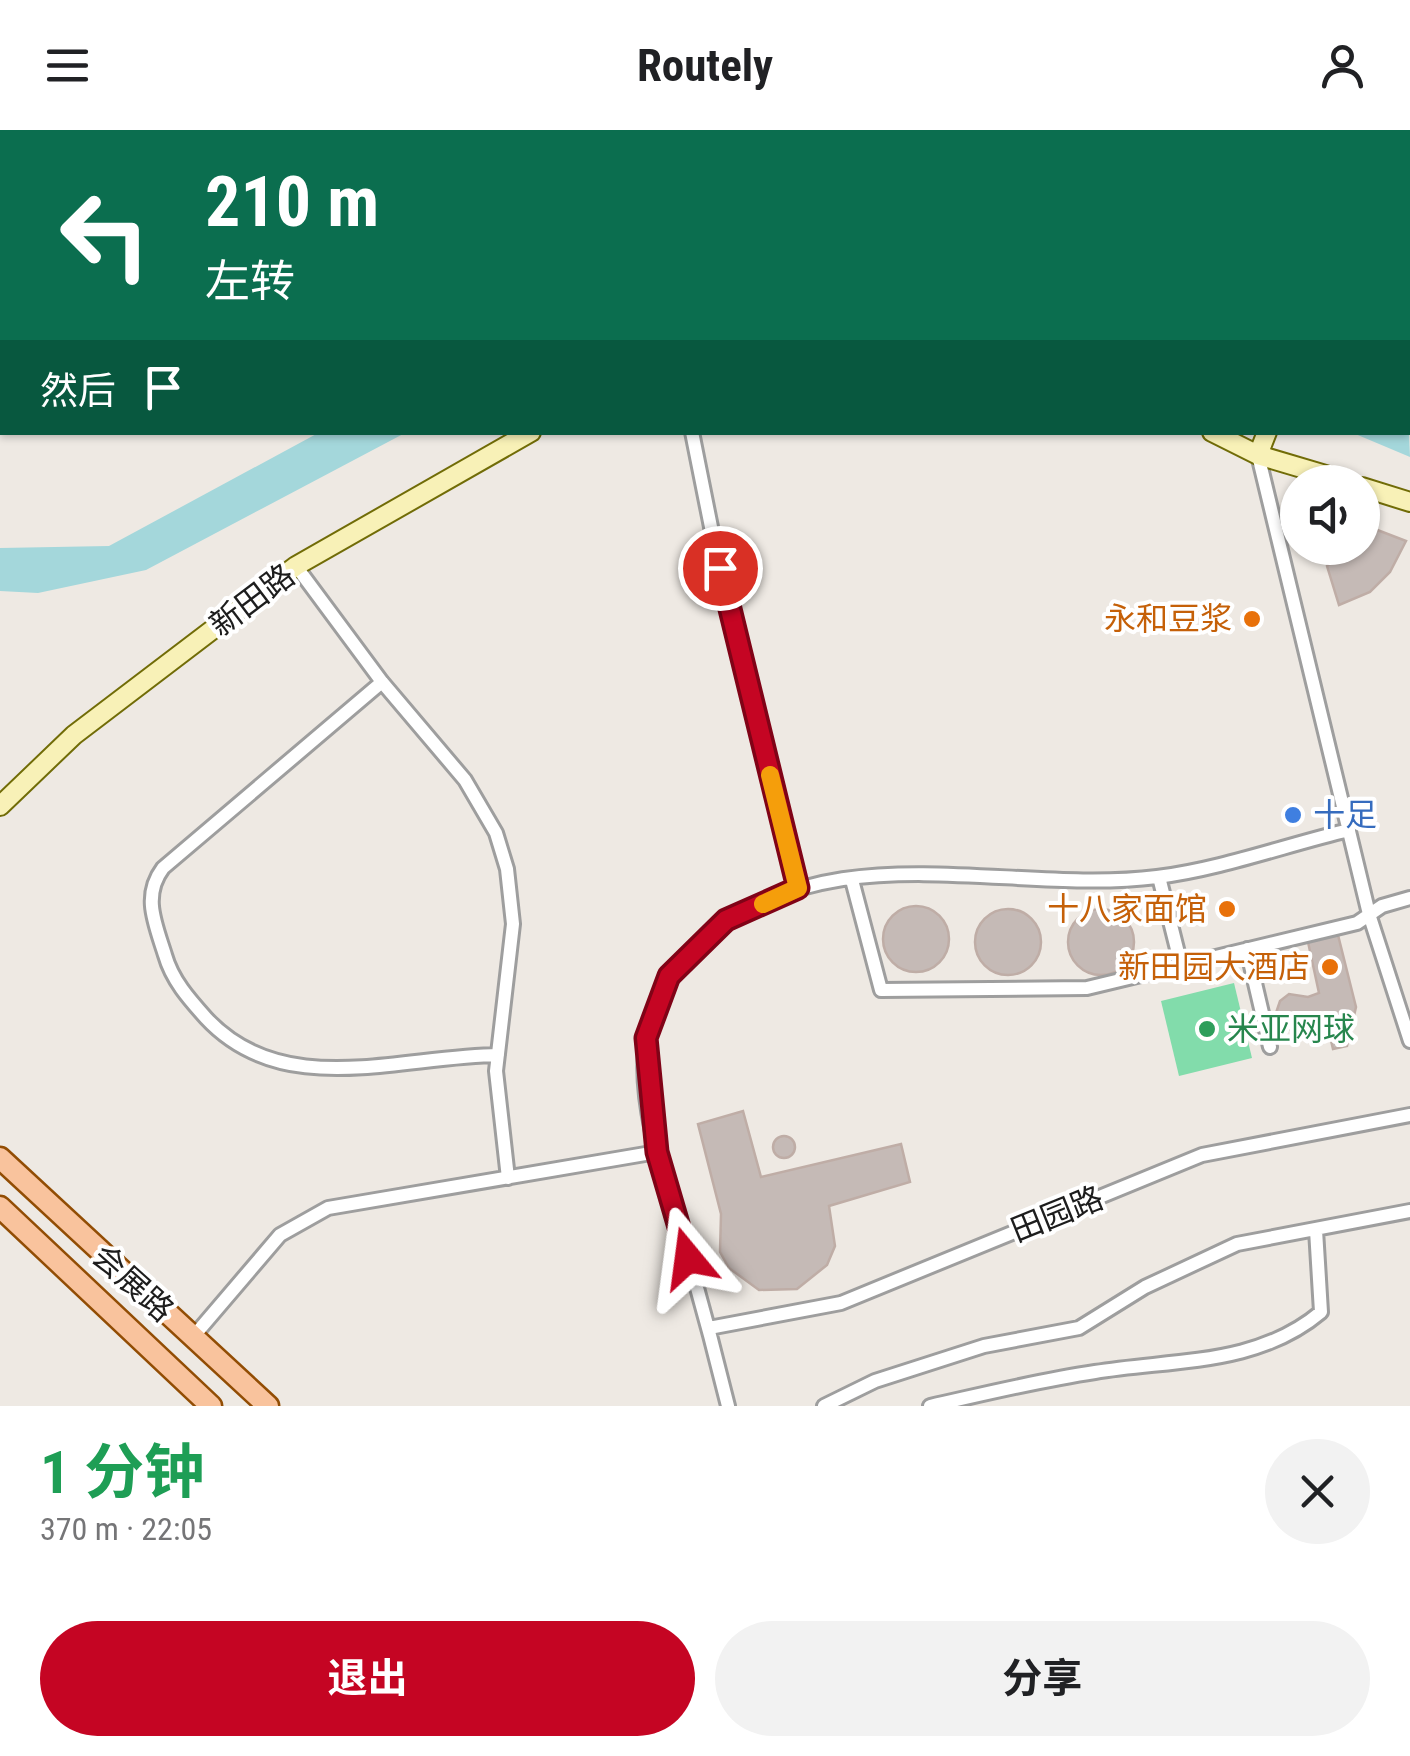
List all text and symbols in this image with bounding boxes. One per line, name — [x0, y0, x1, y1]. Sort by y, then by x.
icon: menu — [40, 38, 95, 93]
icon: person — [1315, 38, 1370, 93]
text: Routely — [637, 39, 773, 92]
text: 210 m — [205, 161, 379, 243]
icon: left — [40, 170, 170, 300]
text: 左转 — [205, 255, 295, 308]
icon: arrive — [136, 360, 191, 415]
text: 然后 — [40, 369, 116, 413]
map controls — [1280, 465, 1380, 565]
button: sound — [1280, 465, 1380, 565]
pin — [678, 526, 763, 611]
icon: arrive — [693, 541, 748, 596]
street label: 新田路 — [202, 556, 302, 644]
place label: 永和豆浆 — [1104, 600, 1232, 638]
marker: 永和豆浆 — [1241, 608, 1263, 630]
place label: 十足 — [1313, 796, 1377, 834]
marker: 十足 — [1282, 804, 1304, 826]
place label: 十八家面馆 — [1047, 890, 1207, 928]
marker: 十八家面馆 — [1216, 898, 1238, 920]
place label: 新田园大酒店 — [1118, 948, 1310, 986]
marker: 新田园大酒店 — [1319, 956, 1341, 978]
place label: 米亚网球 — [1227, 1010, 1355, 1048]
marker: 米亚网球 — [1196, 1018, 1218, 1040]
street label: 田园路 — [1005, 1178, 1109, 1250]
position arrow — [636, 1206, 740, 1310]
street label: 会展路 — [85, 1237, 181, 1329]
text: 1 分钟 — [40, 1437, 204, 1508]
button: close — [1265, 1439, 1370, 1544]
text: 370 m · 22:05 — [40, 1510, 212, 1548]
button: 退出 — [40, 1621, 695, 1736]
button: 分享 — [715, 1621, 1370, 1736]

